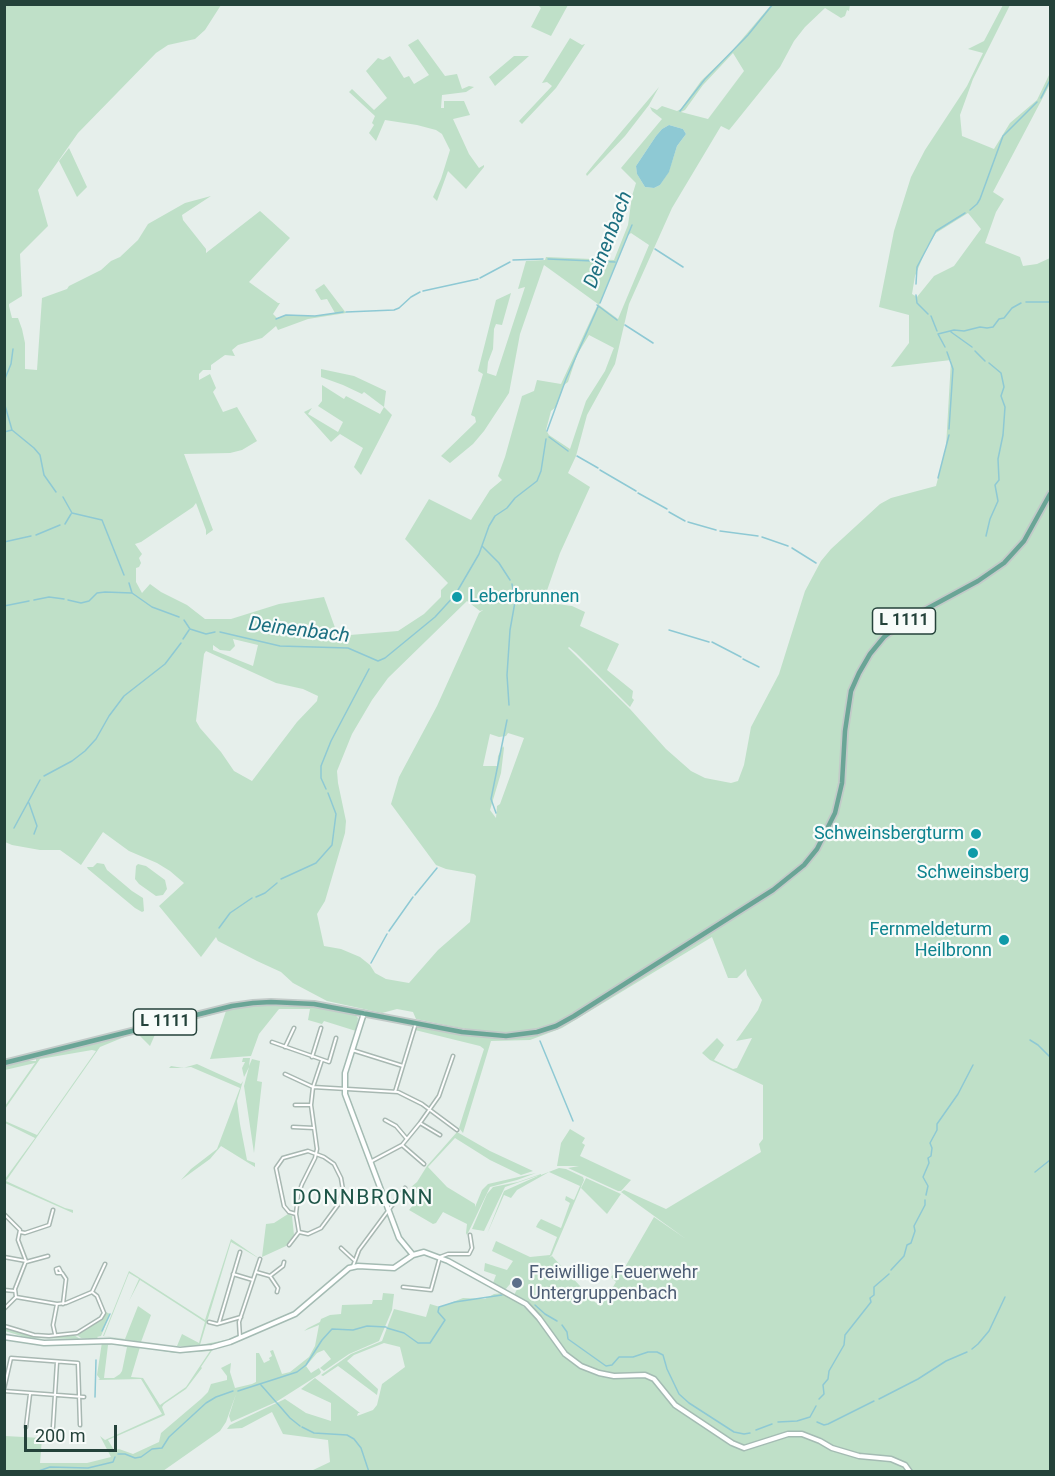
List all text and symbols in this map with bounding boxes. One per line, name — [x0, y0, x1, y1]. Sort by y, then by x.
water label: Deinenbach — [580, 188, 638, 292]
place label: Leberbrunnen — [469, 586, 579, 608]
marker: Leberbrunnen — [450, 590, 464, 604]
road number: L 1111 — [872, 608, 936, 634]
water label: Deinenbach — [247, 613, 351, 649]
place label: Schweinsbergturm — [814, 823, 964, 845]
marker: Schweinsbergturm — [969, 827, 983, 841]
marker: Schweinsberg — [966, 846, 980, 860]
place label: Schweinsberg — [917, 862, 1029, 884]
place label: Fernmeldeturm Heilbronn — [870, 919, 992, 962]
marker: Fernmeldeturm Heilbronn — [997, 933, 1011, 947]
road number: L 1111 — [134, 1009, 196, 1035]
district label: DONNBRONN — [292, 1186, 434, 1212]
place label: Freiwillige Feuerwehr Untergruppenbach — [529, 1262, 698, 1304]
marker: Freiwillige Feuerwehr Untergruppenbach — [510, 1276, 524, 1290]
scale bar — [27, 1413, 120, 1451]
text: 200 m — [35, 1425, 86, 1446]

